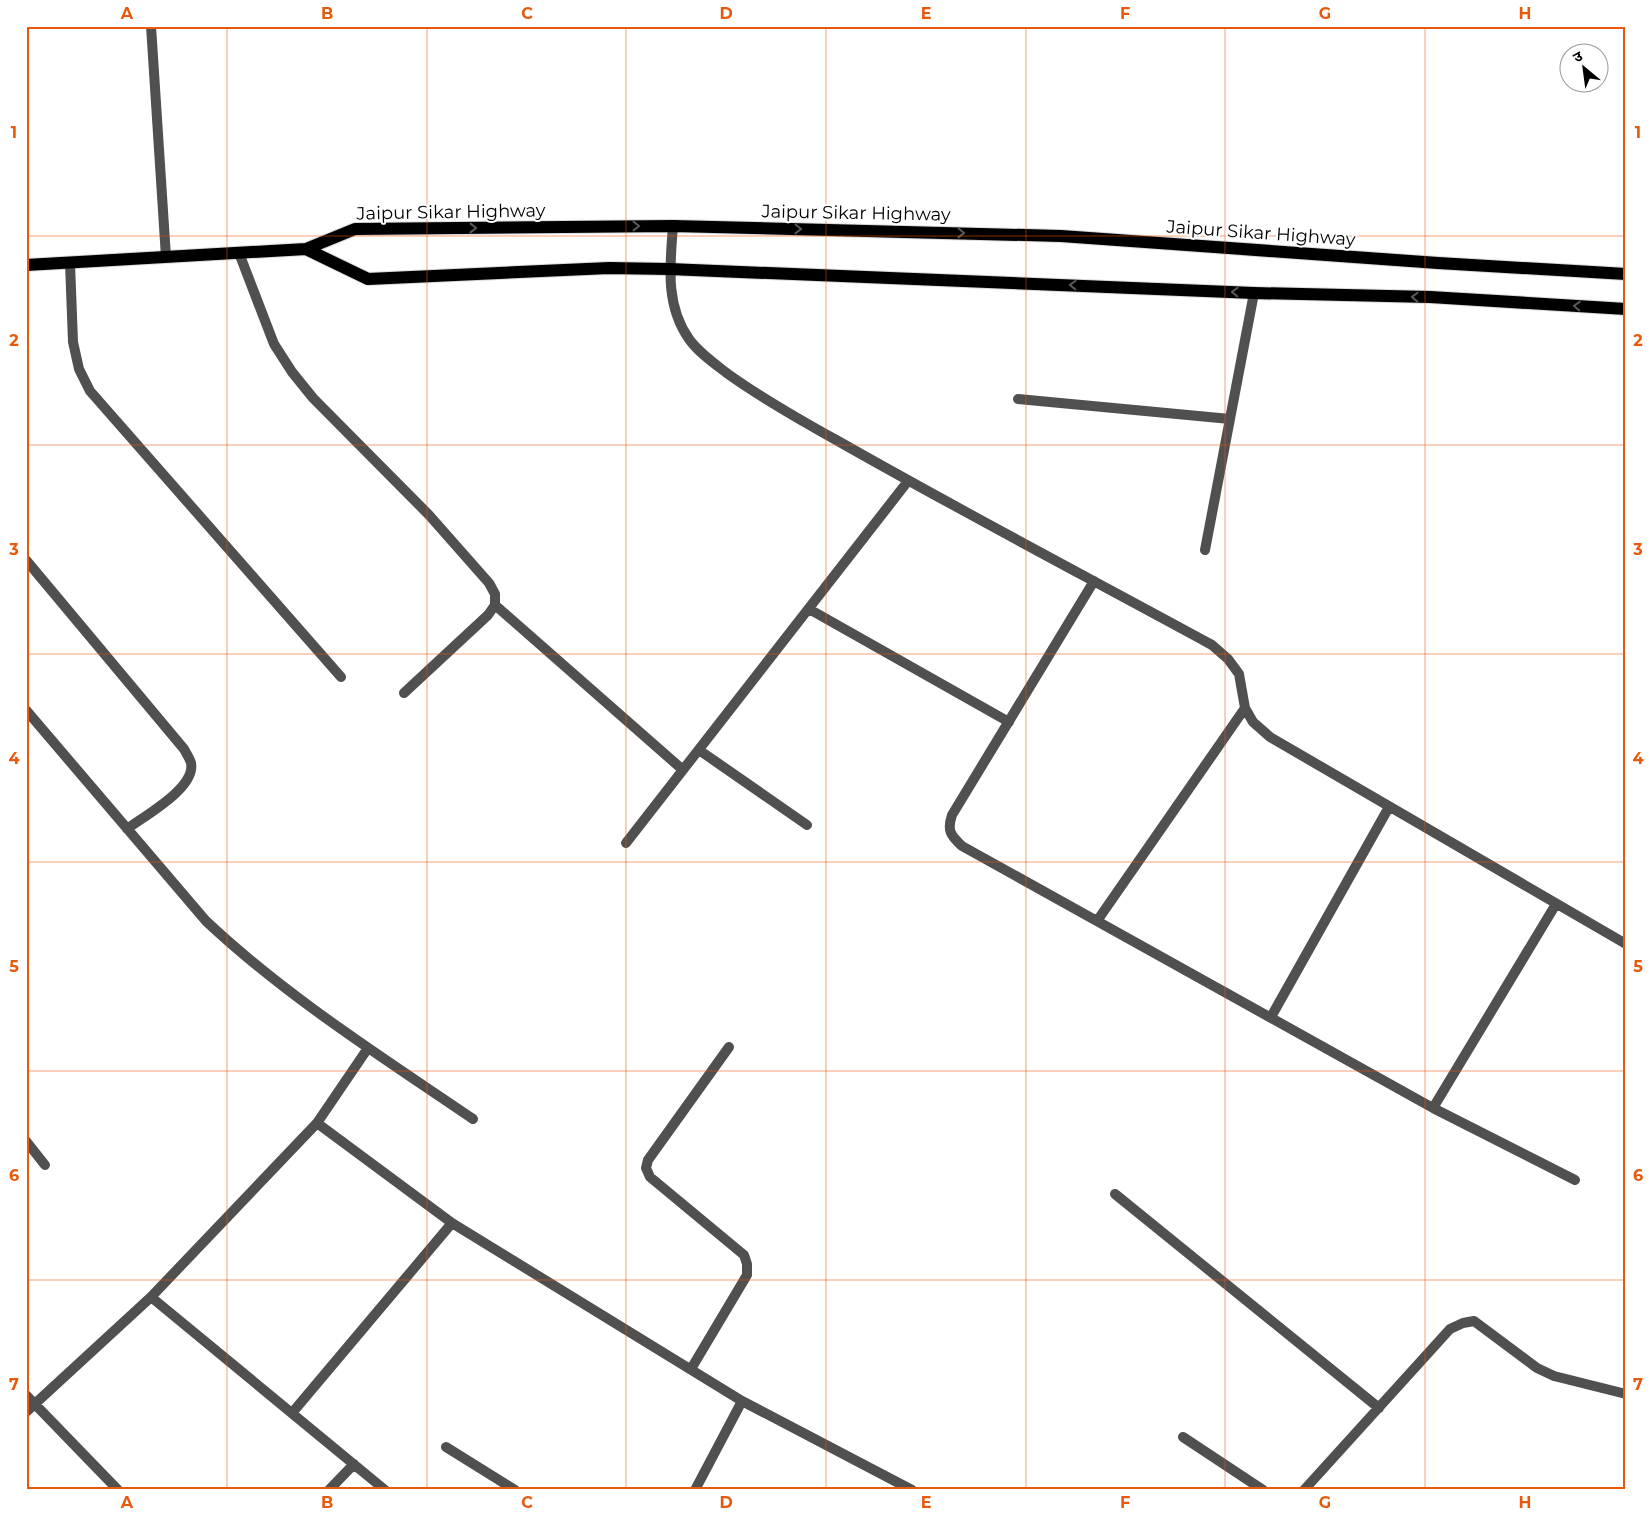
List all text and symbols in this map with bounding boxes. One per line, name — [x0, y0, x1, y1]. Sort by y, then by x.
text: A — [120, 4, 134, 23]
text: B — [321, 4, 333, 23]
text: C — [521, 4, 533, 23]
text: D — [719, 4, 733, 23]
text: E — [921, 4, 931, 23]
text: F — [1120, 4, 1130, 23]
text: G — [1319, 4, 1331, 23]
text: H — [1519, 4, 1531, 23]
north arrow — [1560, 42, 1610, 92]
text: उ — [1570, 46, 1586, 66]
text: 1 — [11, 123, 17, 142]
text: 1 — [1635, 123, 1641, 142]
street label: Jaipur Sikar Highway — [355, 199, 546, 225]
street label: Jaipur Sikar Highway — [760, 200, 951, 226]
street label: Jaipur Sikar Highway — [1165, 215, 1356, 251]
one-way arrow — [632, 221, 640, 232]
one-way arrow — [470, 223, 478, 233]
one-way arrow — [795, 224, 803, 234]
one-way arrow — [957, 228, 965, 238]
one-way arrow — [1068, 280, 1076, 291]
one-way arrow — [1231, 287, 1238, 297]
one-way arrow — [1411, 292, 1418, 302]
one-way arrow — [1573, 301, 1581, 312]
text: 2 — [9, 331, 19, 350]
text: 2 — [1633, 331, 1643, 350]
text: 3 — [8, 540, 19, 559]
text: 3 — [1632, 540, 1643, 559]
text: 4 — [8, 749, 20, 768]
text: 4 — [1632, 749, 1644, 768]
text: 5 — [9, 957, 19, 976]
text: 5 — [1633, 957, 1643, 976]
text: 6 — [9, 1166, 19, 1185]
text: 6 — [1633, 1166, 1643, 1185]
text: 7 — [9, 1375, 19, 1394]
text: 7 — [1633, 1375, 1643, 1394]
text: A — [120, 1493, 134, 1512]
text: B — [321, 1493, 333, 1512]
text: C — [521, 1493, 533, 1512]
text: D — [719, 1493, 733, 1512]
text: E — [921, 1493, 931, 1512]
text: F — [1120, 1493, 1130, 1512]
text: G — [1319, 1493, 1331, 1512]
text: H — [1519, 1493, 1531, 1512]

